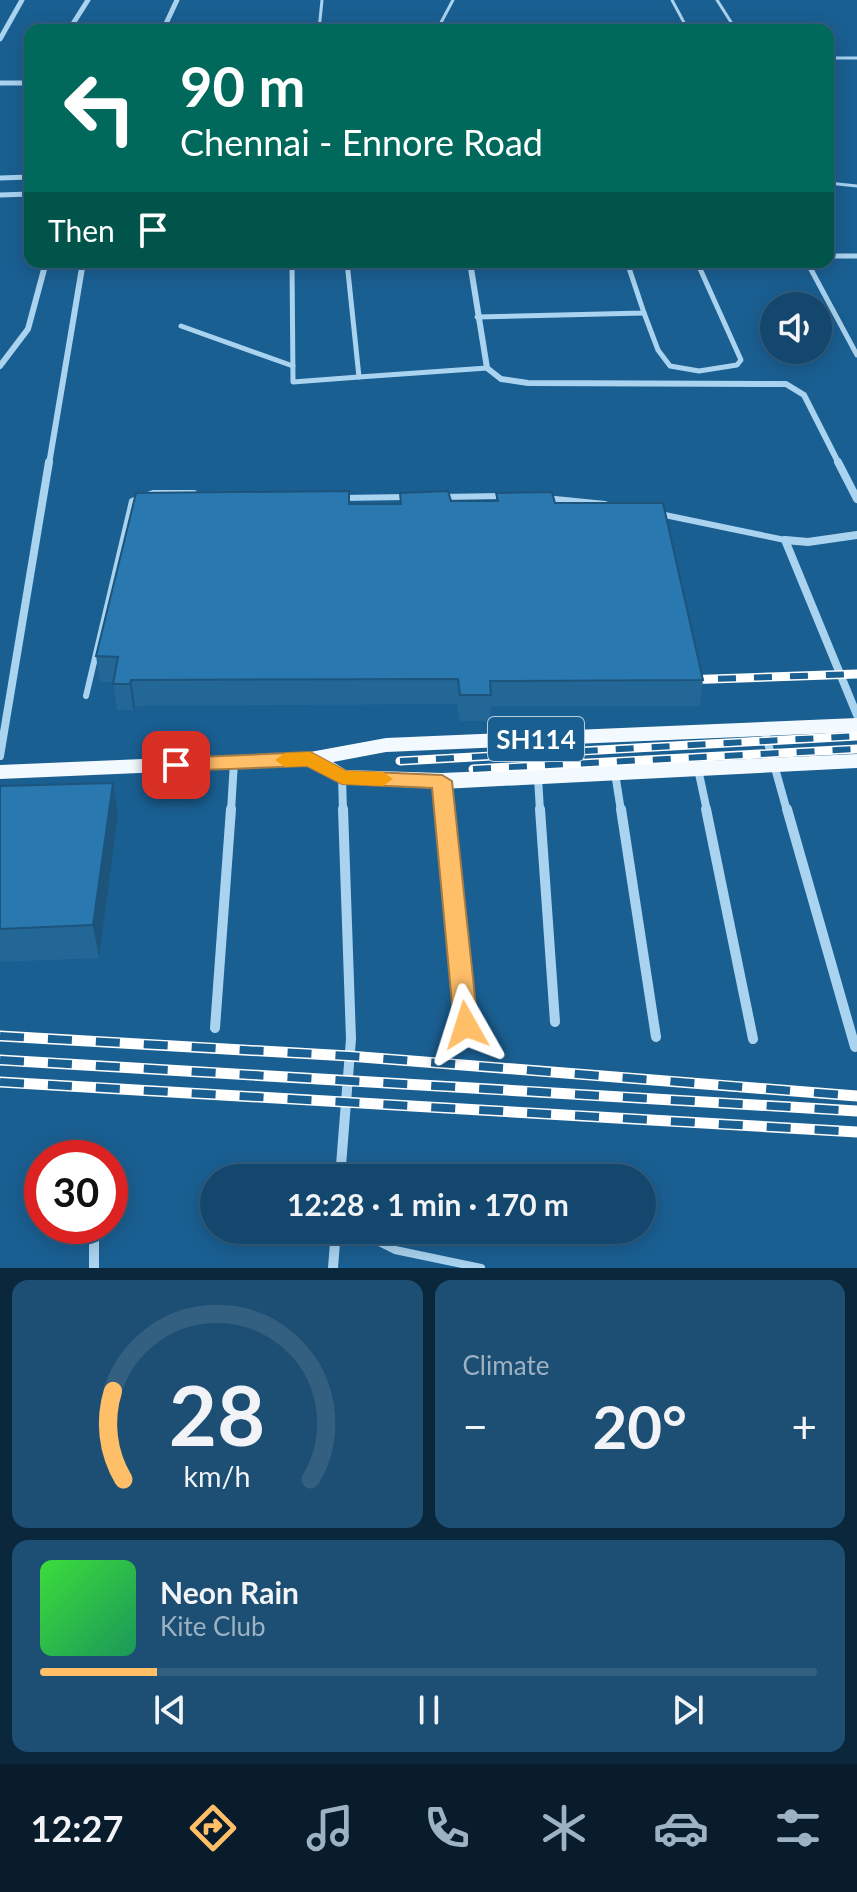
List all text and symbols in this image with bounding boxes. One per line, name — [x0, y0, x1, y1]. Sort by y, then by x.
text: 90 m — [180, 52, 305, 119]
icon: left — [48, 56, 152, 160]
text: Chennai - Ennore Road — [180, 120, 543, 164]
icon: arrive — [131, 208, 175, 252]
text: Then — [48, 212, 115, 248]
map controls — [760, 292, 832, 364]
button: sound — [760, 292, 832, 364]
road number: SH114 — [488, 717, 584, 761]
pin — [142, 731, 210, 799]
icon: arrive — [154, 743, 198, 787]
position arrow — [424, 983, 508, 1067]
speed limit sign: 30 — [24, 1140, 128, 1244]
text: 12:28 · 1 min · 170 m — [287, 1186, 569, 1222]
text: Climate — [463, 1349, 549, 1381]
text: 28 — [169, 1364, 266, 1464]
text: 20° — [592, 1390, 687, 1462]
text: − — [463, 1400, 488, 1452]
text: + — [791, 1400, 817, 1452]
text: km/h — [184, 1459, 251, 1493]
text: Neon Rain — [160, 1574, 299, 1610]
text: Kite Club — [160, 1610, 266, 1642]
icon: previous — [148, 1688, 192, 1732]
icon: pause — [407, 1688, 451, 1732]
icon: next — [666, 1688, 710, 1732]
icon: directions — [185, 1800, 241, 1856]
icon: music — [302, 1800, 358, 1856]
icon: phone — [419, 1800, 475, 1856]
icon: climate — [536, 1800, 592, 1856]
icon: car — [653, 1800, 709, 1856]
icon: filters — [770, 1800, 826, 1856]
text: 12:27 — [31, 1806, 123, 1850]

